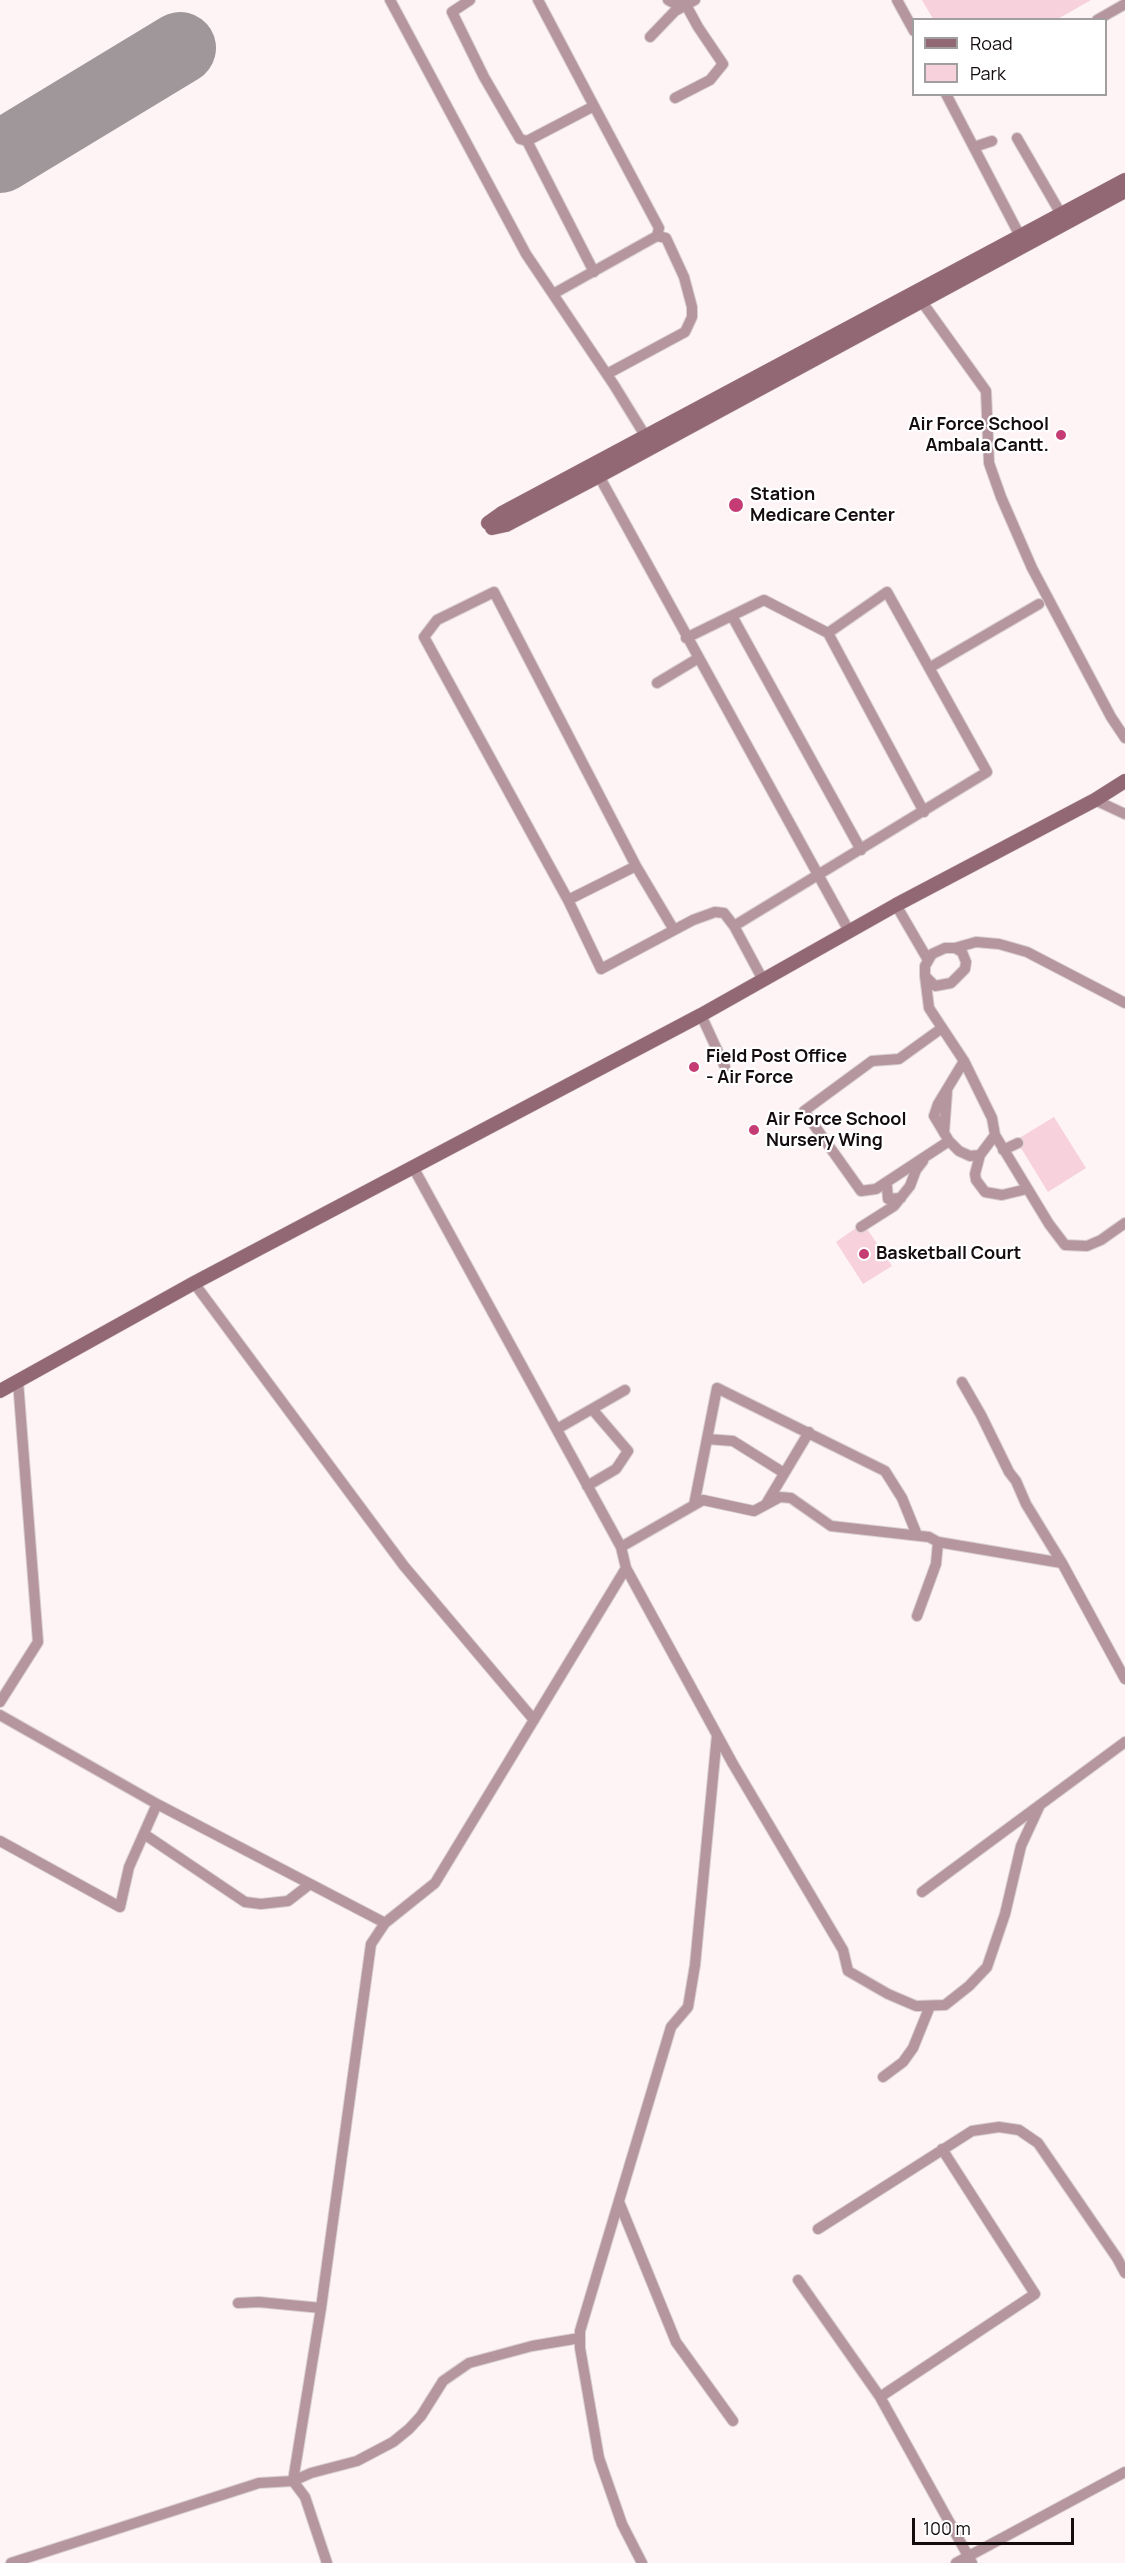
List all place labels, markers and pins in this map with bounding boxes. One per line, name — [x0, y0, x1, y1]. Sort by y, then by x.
place label: Air Force School Ambala Cantt. — [909, 414, 1049, 456]
marker: Air Force School Ambala Cantt. — [1054, 428, 1068, 442]
place label: Station Medicare Center — [750, 484, 895, 526]
marker: Station Medicare Center — [727, 496, 745, 514]
place label: Field Post Office - Air Force — [706, 1046, 847, 1088]
marker: Field Post Office - Air Force — [687, 1060, 701, 1074]
place label: Air Force School Nursery Wing — [766, 1109, 906, 1152]
marker: Air Force School Nursery Wing — [747, 1123, 761, 1137]
place label: Basketball Court — [876, 1243, 1021, 1265]
marker: Basketball Court — [857, 1247, 871, 1261]

